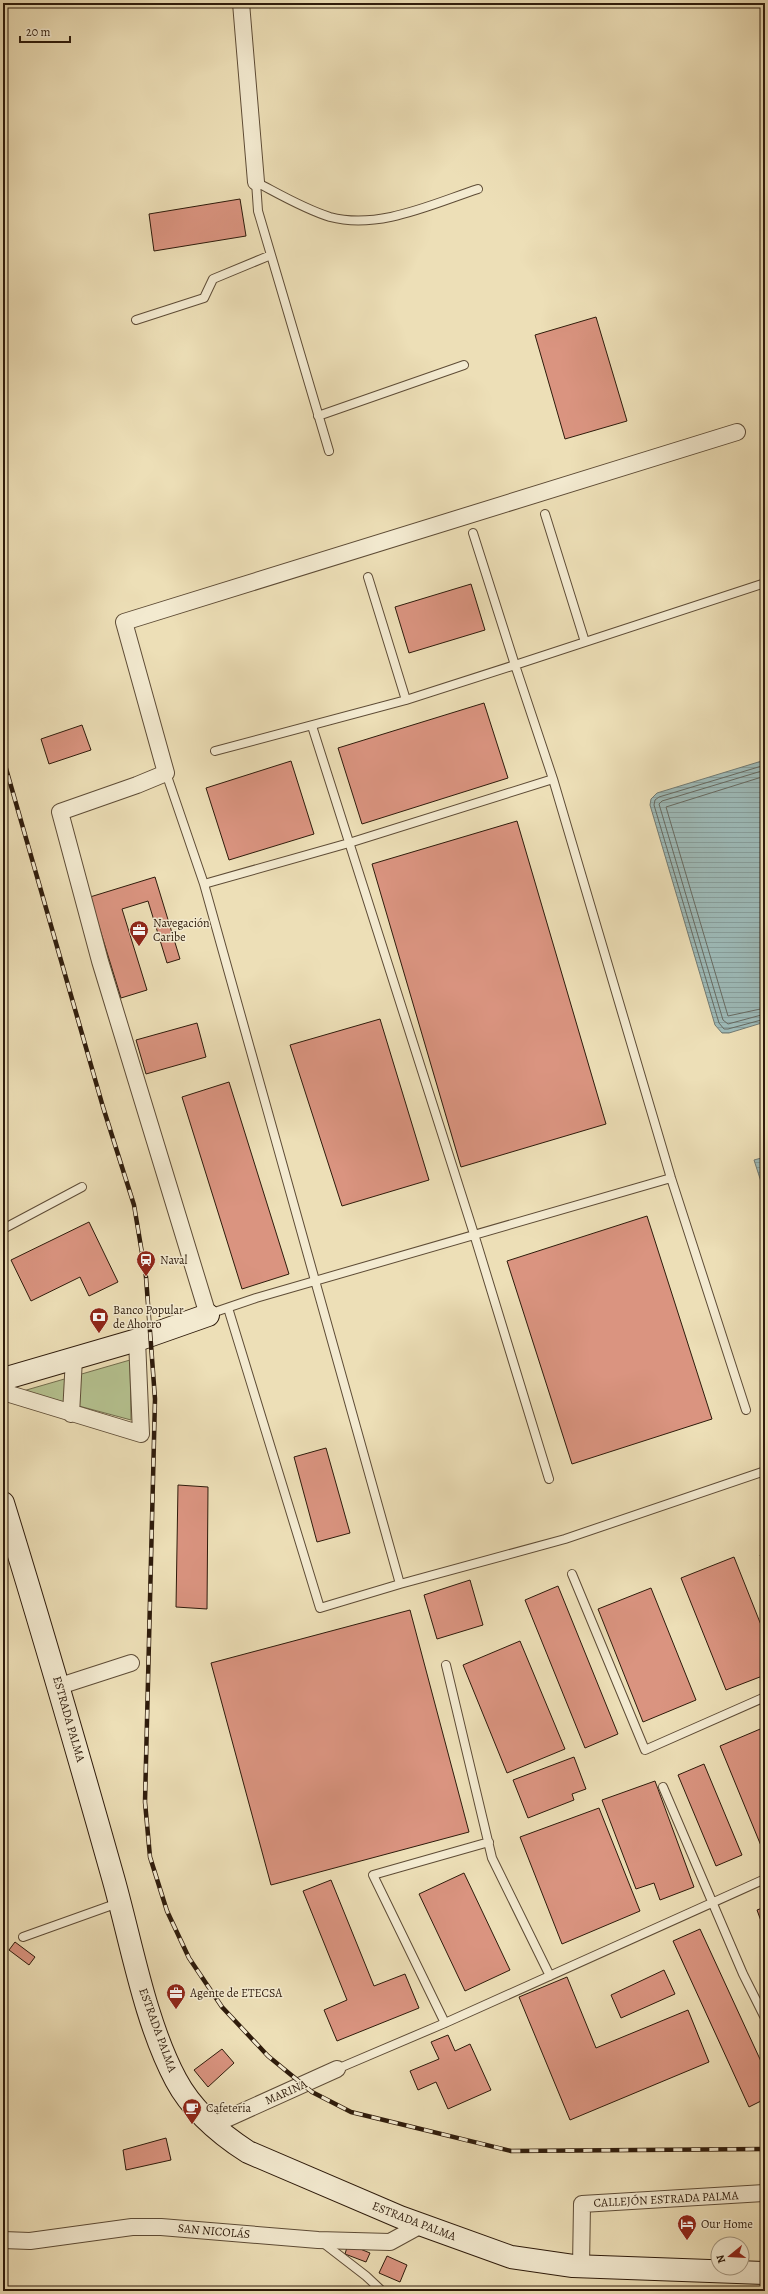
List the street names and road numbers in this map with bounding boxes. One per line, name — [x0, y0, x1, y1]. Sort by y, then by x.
street label: ESTRADA PALMA — [49, 1674, 89, 1765]
street label: ESTRADA PALMA — [135, 1986, 181, 2075]
street label: MARINA — [262, 2075, 310, 2108]
street label: CALLEJÓN ESTRADA PALMA — [593, 2187, 740, 2211]
street label: ESTRADA PALMA — [370, 2198, 459, 2245]
street label: SAN NICOLÁS — [177, 2220, 251, 2242]

